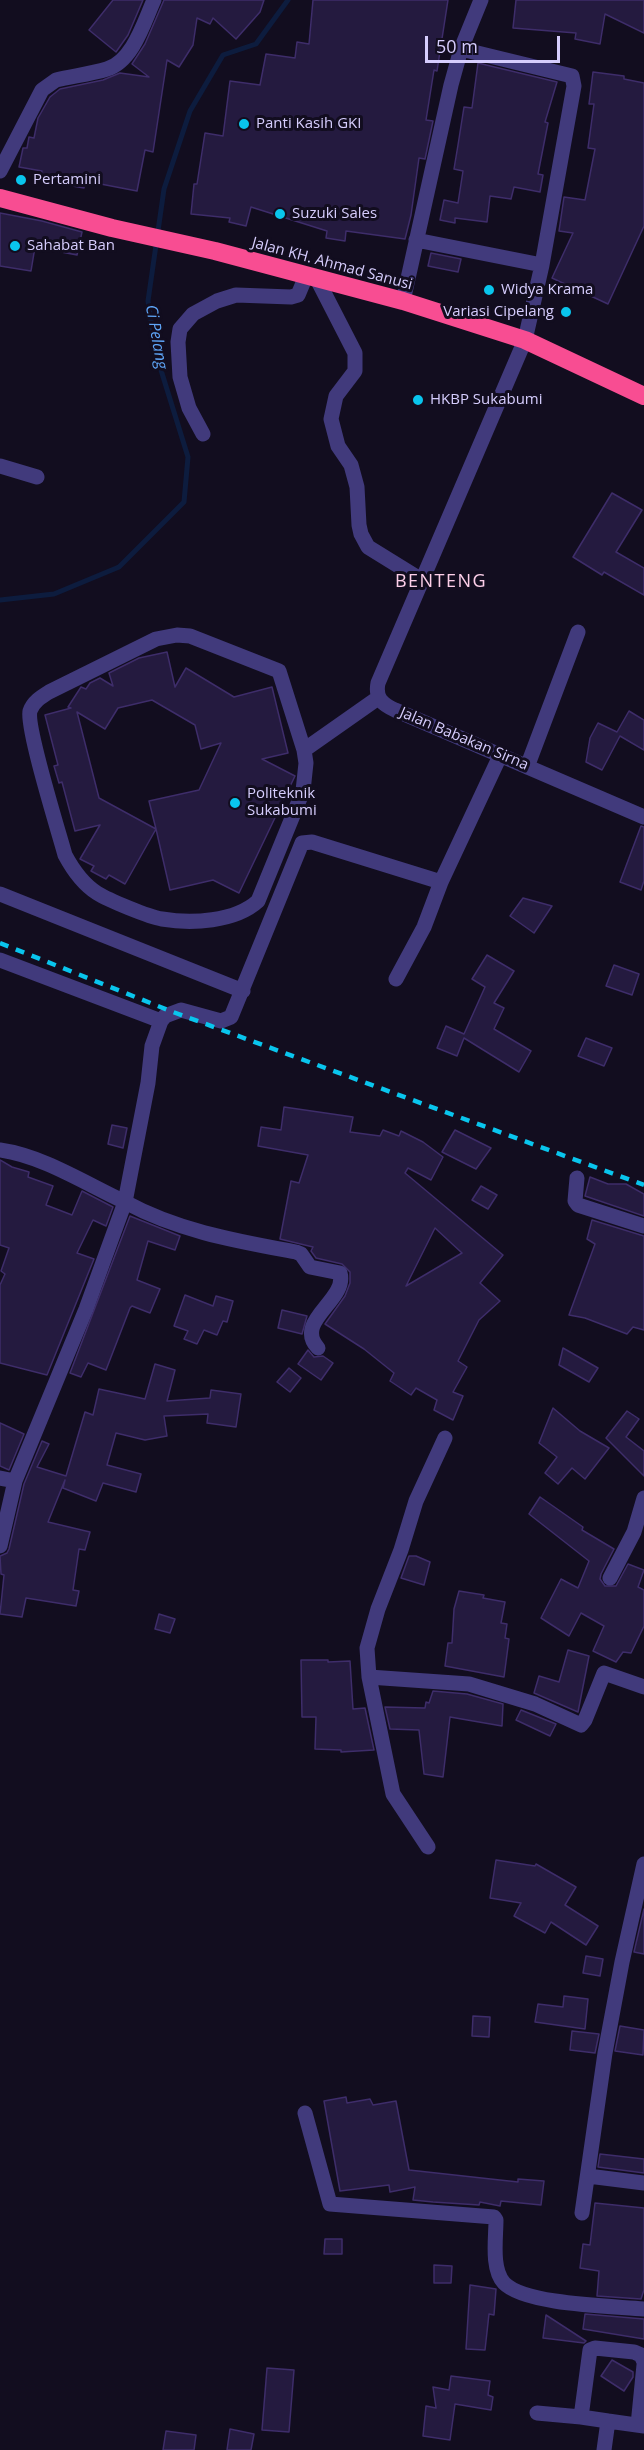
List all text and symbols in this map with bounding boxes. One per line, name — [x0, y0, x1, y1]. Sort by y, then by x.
scale bar — [428, 24, 563, 62]
text: 50 m — [436, 34, 478, 58]
place label: Panti Kasih GKI — [256, 115, 361, 133]
marker: Panti Kasih GKI — [237, 117, 251, 131]
place label: Pertamini — [33, 171, 101, 189]
marker: Pertamini — [14, 173, 28, 187]
place label: Suzuki Sales — [292, 205, 377, 223]
marker: Suzuki Sales — [273, 207, 287, 221]
street label: Jalan KH. Ahmad Sanusi — [250, 234, 414, 294]
place label: Sahabat Ban — [27, 237, 115, 255]
marker: Sahabat Ban — [8, 239, 22, 253]
place label: Widya Krama — [501, 281, 593, 299]
marker: Widya Krama — [482, 283, 496, 297]
water label: Ci Pelang — [141, 303, 171, 371]
place label: Variasi Cipelang — [443, 303, 554, 321]
marker: Variasi Cipelang — [559, 305, 573, 319]
place label: HKBP Sukabumi — [430, 391, 543, 409]
marker: HKBP Sukabumi — [411, 393, 425, 407]
district label: BENTENG — [395, 571, 487, 593]
street label: Jalan Babakan Sirna — [397, 704, 531, 774]
place label: Politeknik Sukabumi — [247, 785, 317, 820]
marker: Politeknik Sukabumi — [228, 796, 242, 810]

